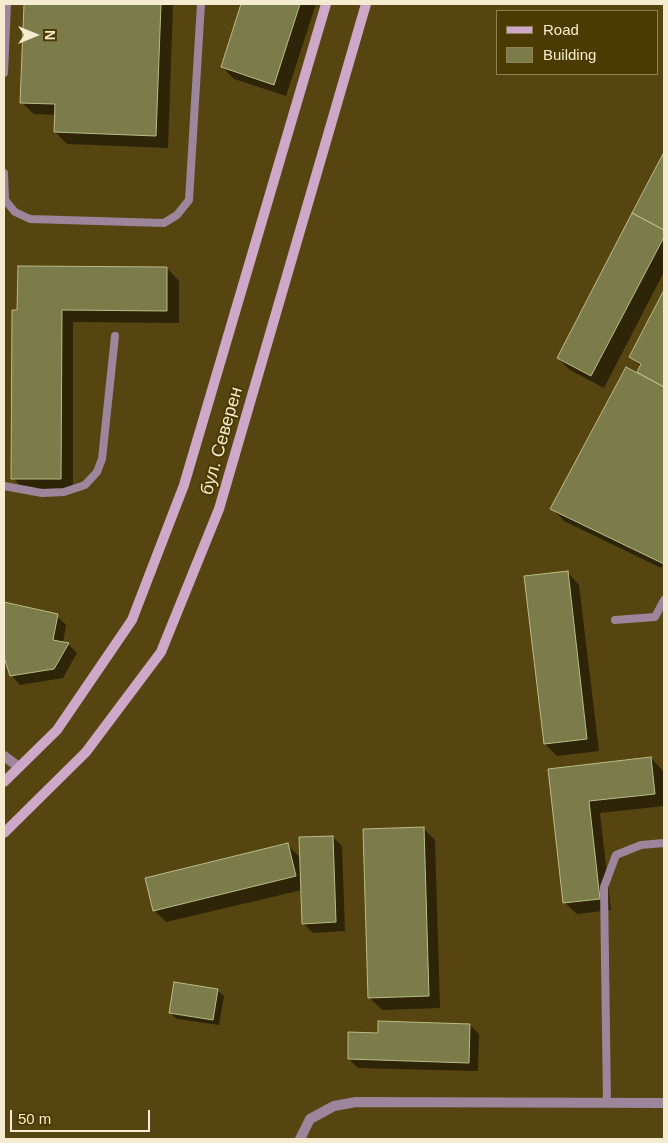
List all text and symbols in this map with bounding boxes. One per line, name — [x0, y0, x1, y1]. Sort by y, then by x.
north arrow — [10, 10, 60, 60]
legend — [496, 10, 658, 75]
text: Road — [543, 21, 579, 38]
text: N — [42, 30, 58, 40]
text: Building — [543, 46, 596, 63]
street label: бул. Северен — [196, 384, 248, 498]
scale bar — [12, 1100, 152, 1132]
text: 50 m — [18, 1110, 51, 1127]

